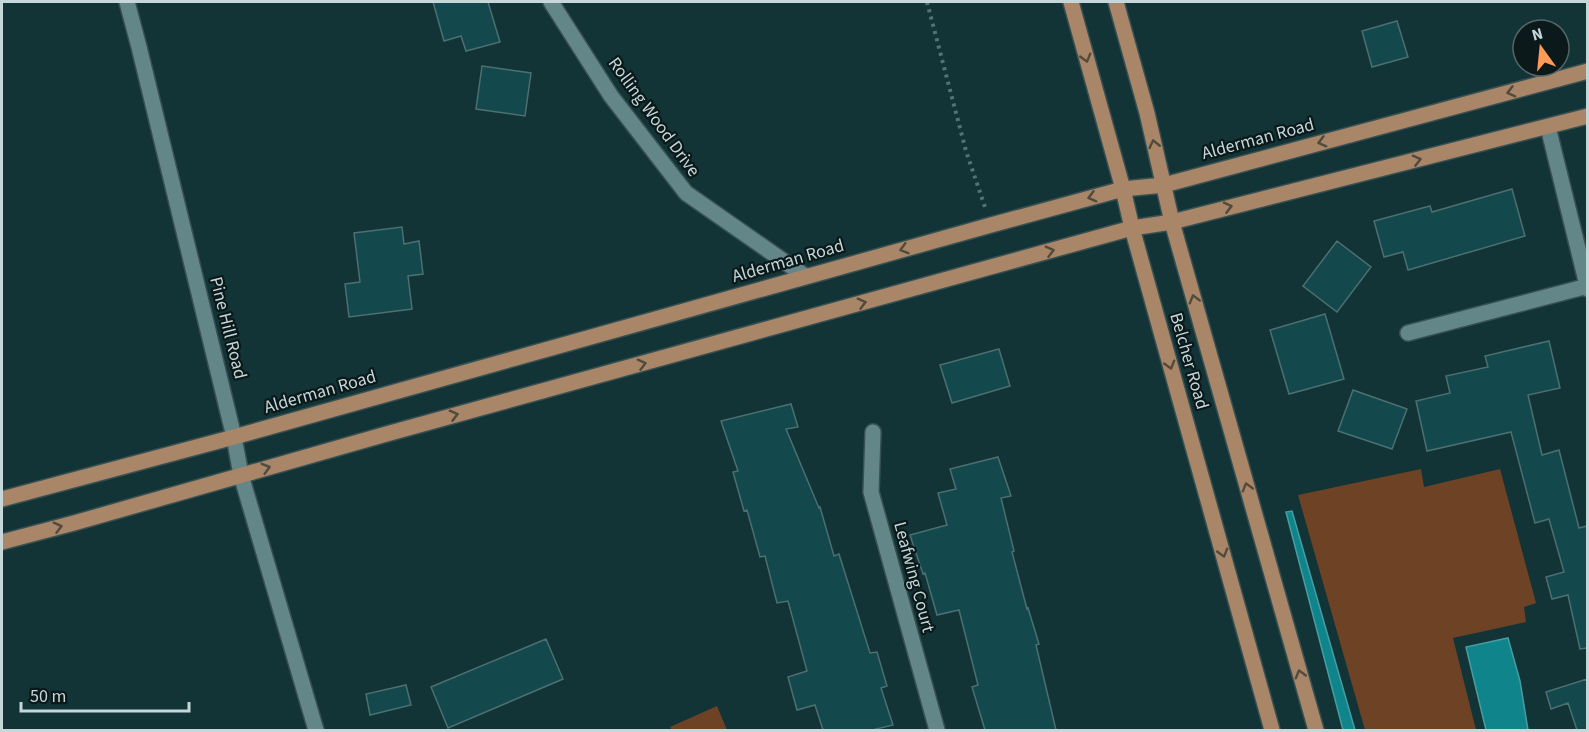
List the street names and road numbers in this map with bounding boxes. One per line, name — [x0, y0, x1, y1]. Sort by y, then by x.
street label: Rolling Wood Drive — [602, 52, 706, 182]
street label: Alderman Road — [1199, 112, 1317, 166]
street label: Alderman Road — [729, 233, 847, 289]
street label: Pine Hill Road — [203, 274, 253, 382]
street label: Belcher Road — [1163, 310, 1215, 412]
street label: Alderman Road — [261, 364, 379, 420]
street label: Leafwing Court — [887, 519, 941, 635]

